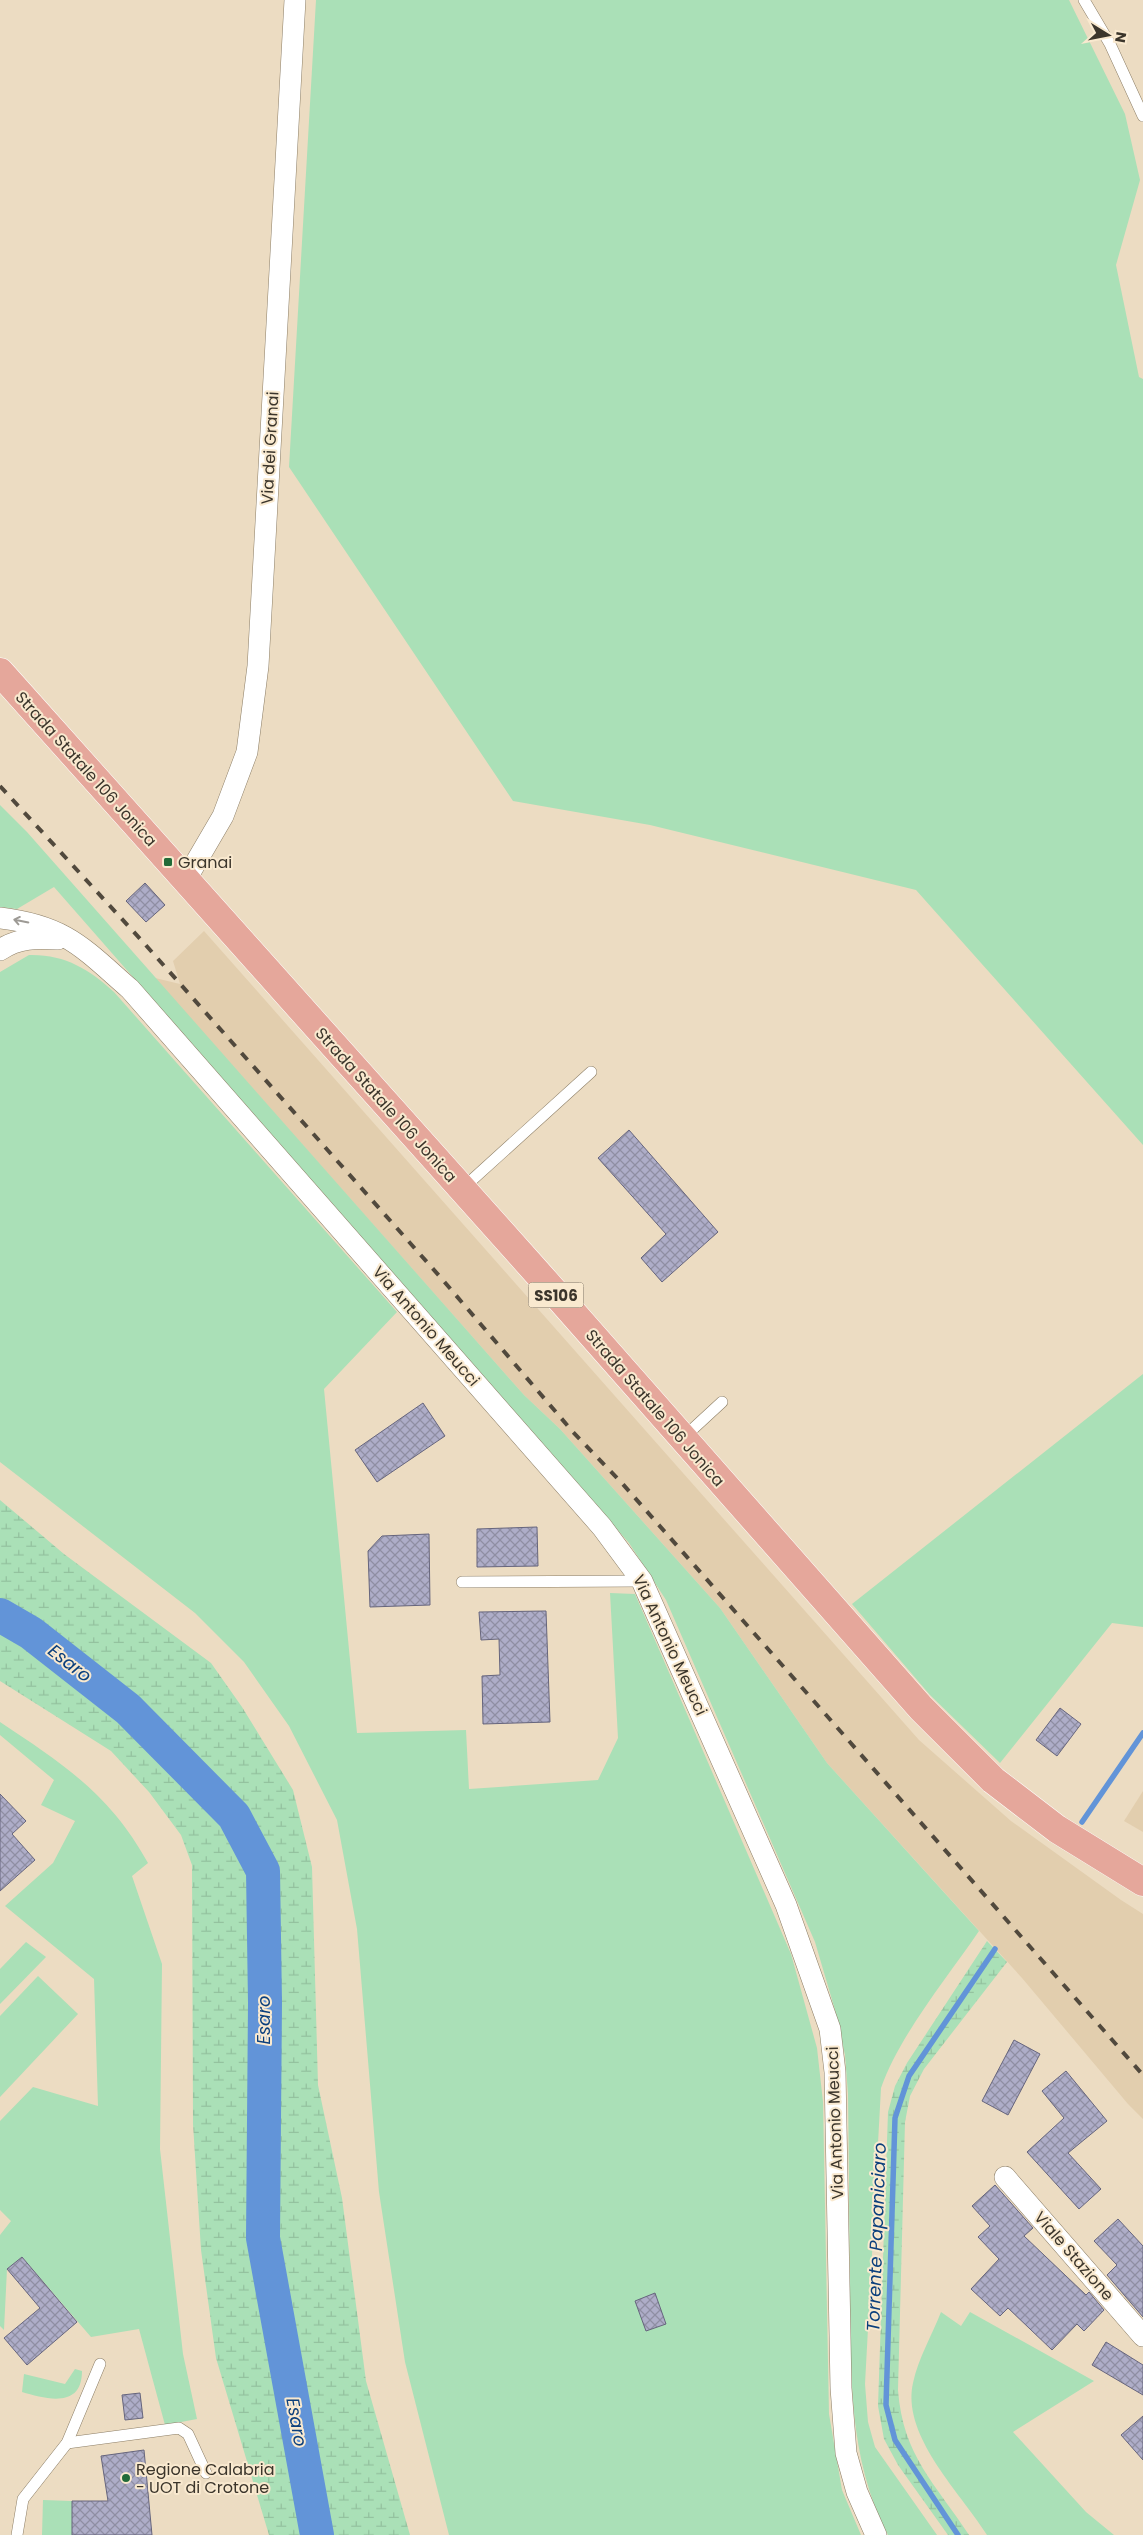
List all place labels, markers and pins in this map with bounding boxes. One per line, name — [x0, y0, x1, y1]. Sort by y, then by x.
place label: Granai — [178, 851, 232, 874]
marker: Granai — [162, 856, 174, 868]
place label: Regione Calabria - UOT di Crotone — [136, 2458, 275, 2499]
marker: Regione Calabria - UOT di Crotone — [120, 2472, 132, 2484]

